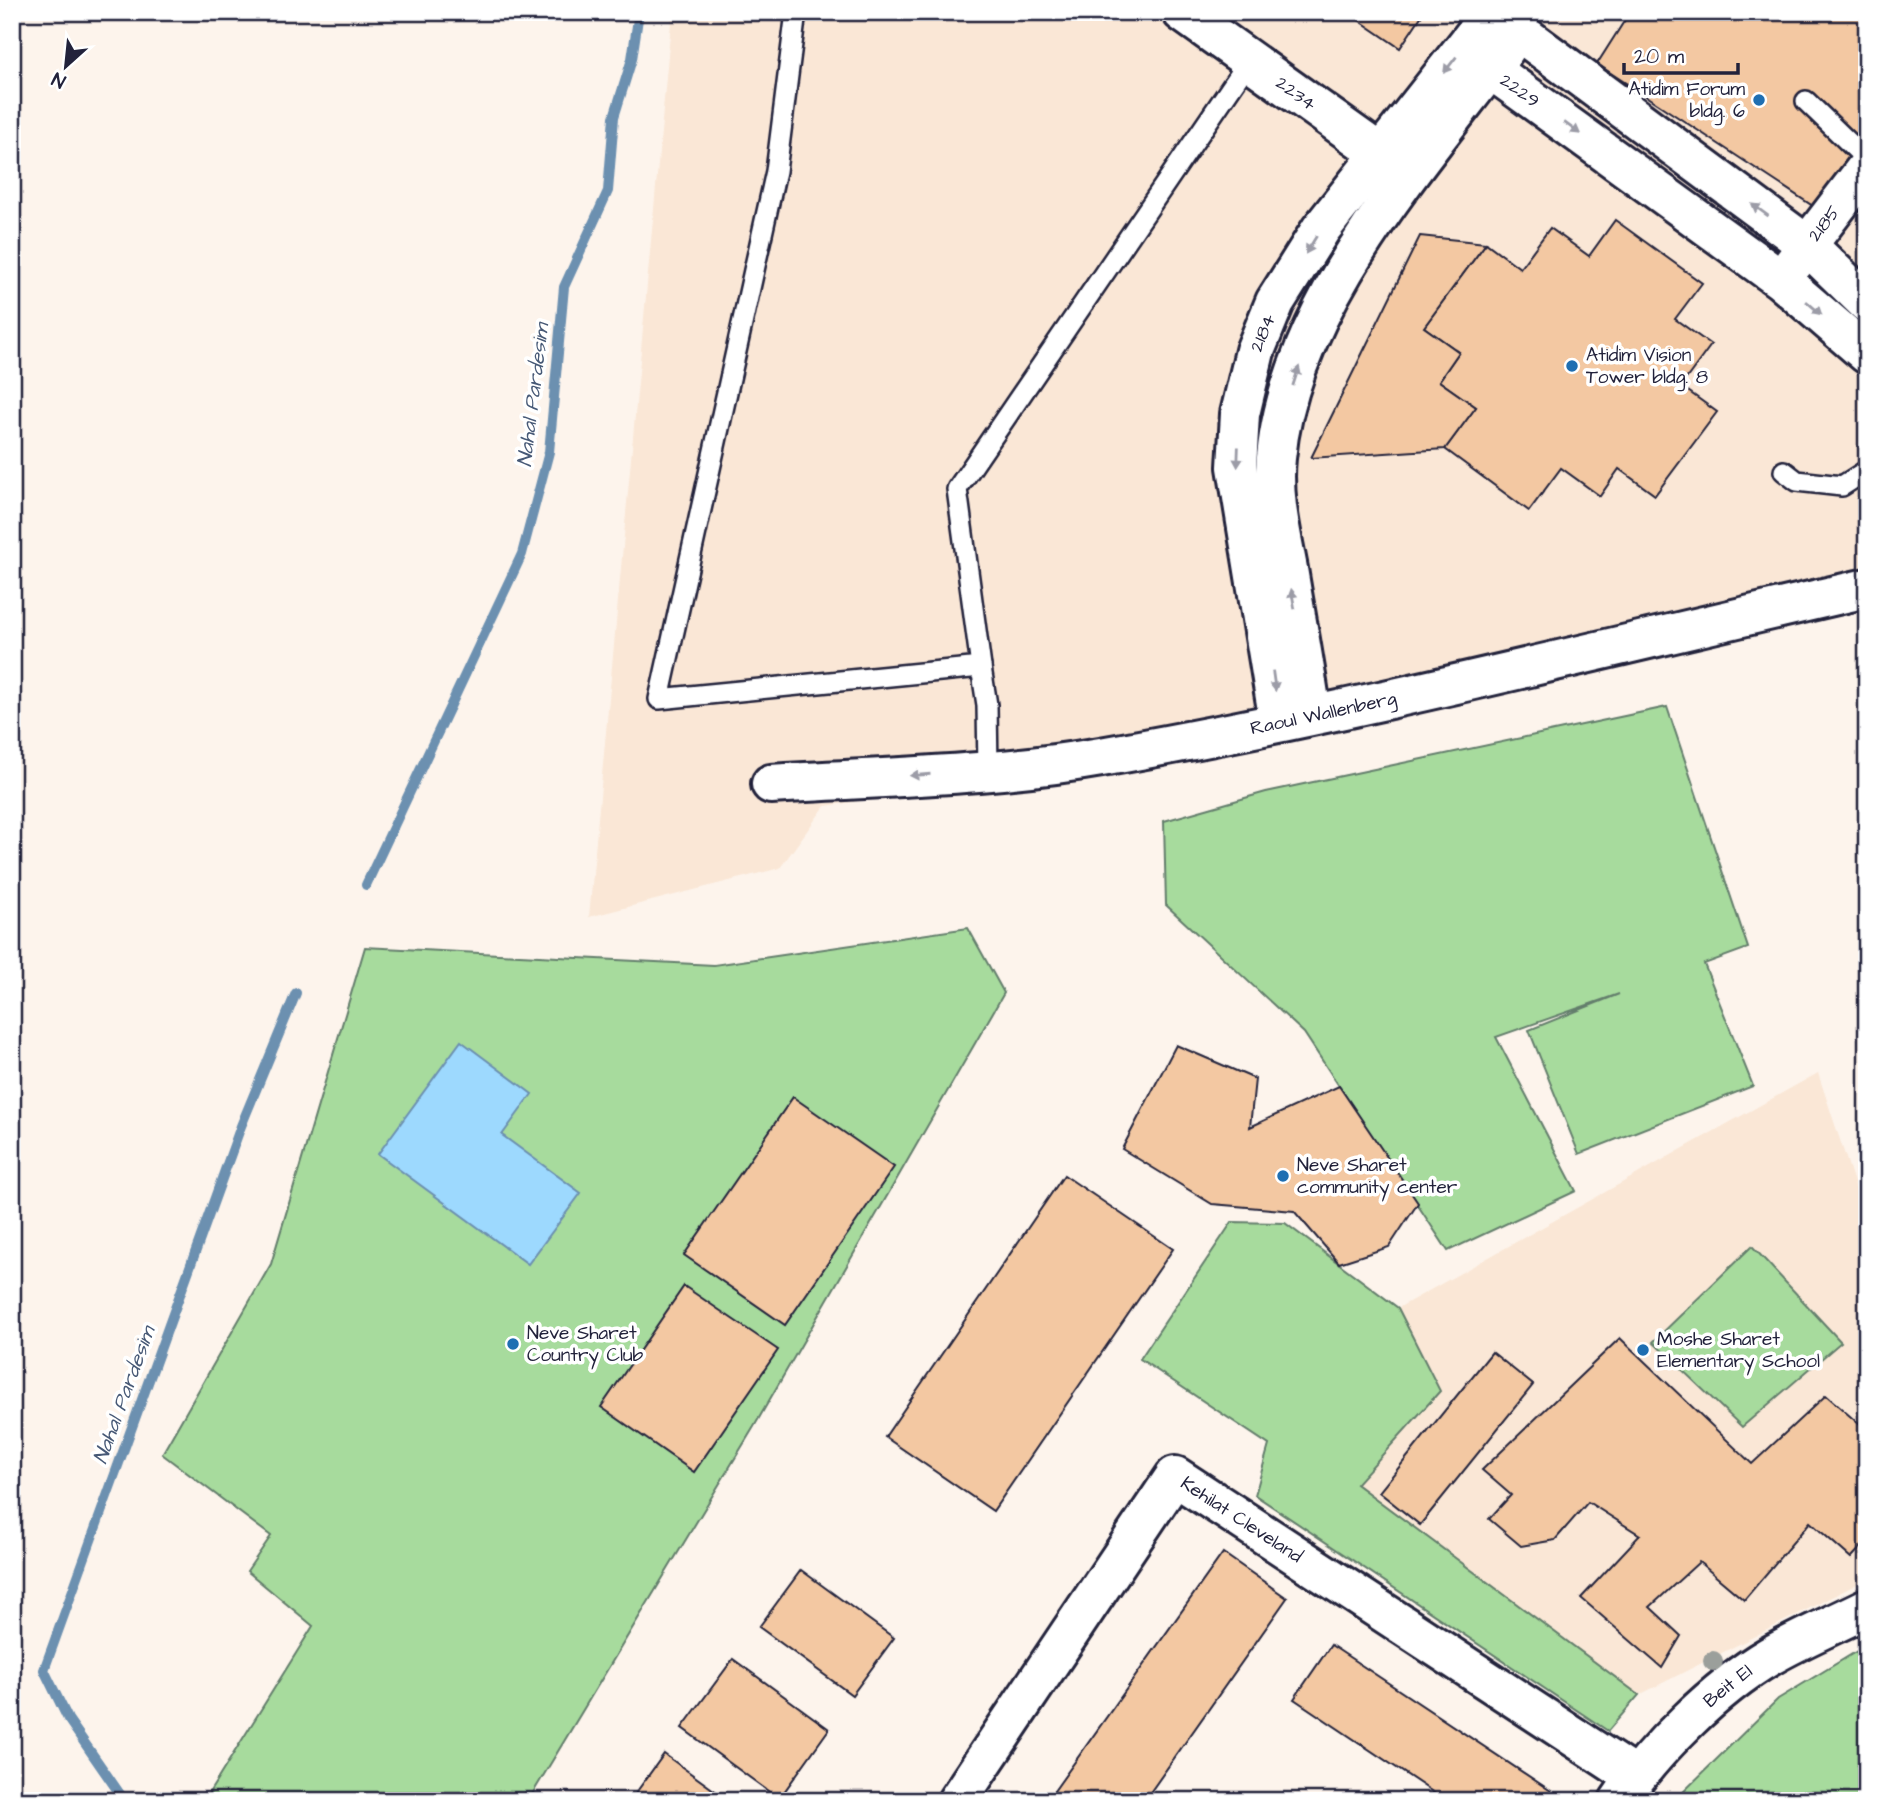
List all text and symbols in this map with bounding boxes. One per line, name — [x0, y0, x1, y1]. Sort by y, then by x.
north arrow — [32, 32, 102, 102]
scale bar — [1624, 32, 1737, 76]
text: 20 m — [1634, 42, 1685, 71]
one-way arrow — [1442, 56, 1457, 74]
text: N — [47, 65, 70, 95]
street label: 2229 — [1494, 67, 1545, 114]
street label: 2234 — [1270, 69, 1322, 117]
place label: Atidim Forum bldg. 6 — [1628, 76, 1745, 126]
marker: Atidim Forum bldg. 6 — [1751, 92, 1767, 108]
one-way arrow — [1563, 121, 1581, 135]
street label: 2185 — [1801, 199, 1847, 247]
one-way arrow — [1751, 203, 1770, 217]
one-way arrow — [1305, 236, 1318, 255]
one-way arrow — [1805, 300, 1822, 315]
street label: 2184 — [1243, 310, 1282, 356]
water label: Nahal Pardesim — [510, 319, 557, 468]
place label: Atidim Vision Tower bldg. 8 — [1586, 342, 1708, 392]
marker: Atidim Vision Tower bldg. 8 — [1564, 358, 1580, 374]
one-way arrow — [1291, 365, 1302, 386]
one-way arrow — [1233, 446, 1244, 468]
one-way arrow — [1287, 588, 1298, 610]
one-way arrow — [1268, 670, 1279, 692]
street label: Raoul Wallenberg — [1248, 684, 1399, 742]
one-way arrow — [909, 769, 931, 780]
place label: Neve Sharet community center — [1297, 1152, 1458, 1202]
marker: Neve Sharet community center — [1275, 1168, 1291, 1184]
water label: Nahal Pardesim — [86, 1320, 163, 1468]
place label: Neve Sharet Country Club — [527, 1320, 644, 1370]
place label: Moshe Sharet Elementary School — [1657, 1326, 1820, 1376]
marker: Neve Sharet Country Club — [505, 1336, 521, 1352]
marker: Moshe Sharet Elementary School — [1635, 1342, 1651, 1358]
street label: Kehilat Cleveland — [1175, 1470, 1308, 1570]
street label: Beit El — [1697, 1658, 1758, 1714]

